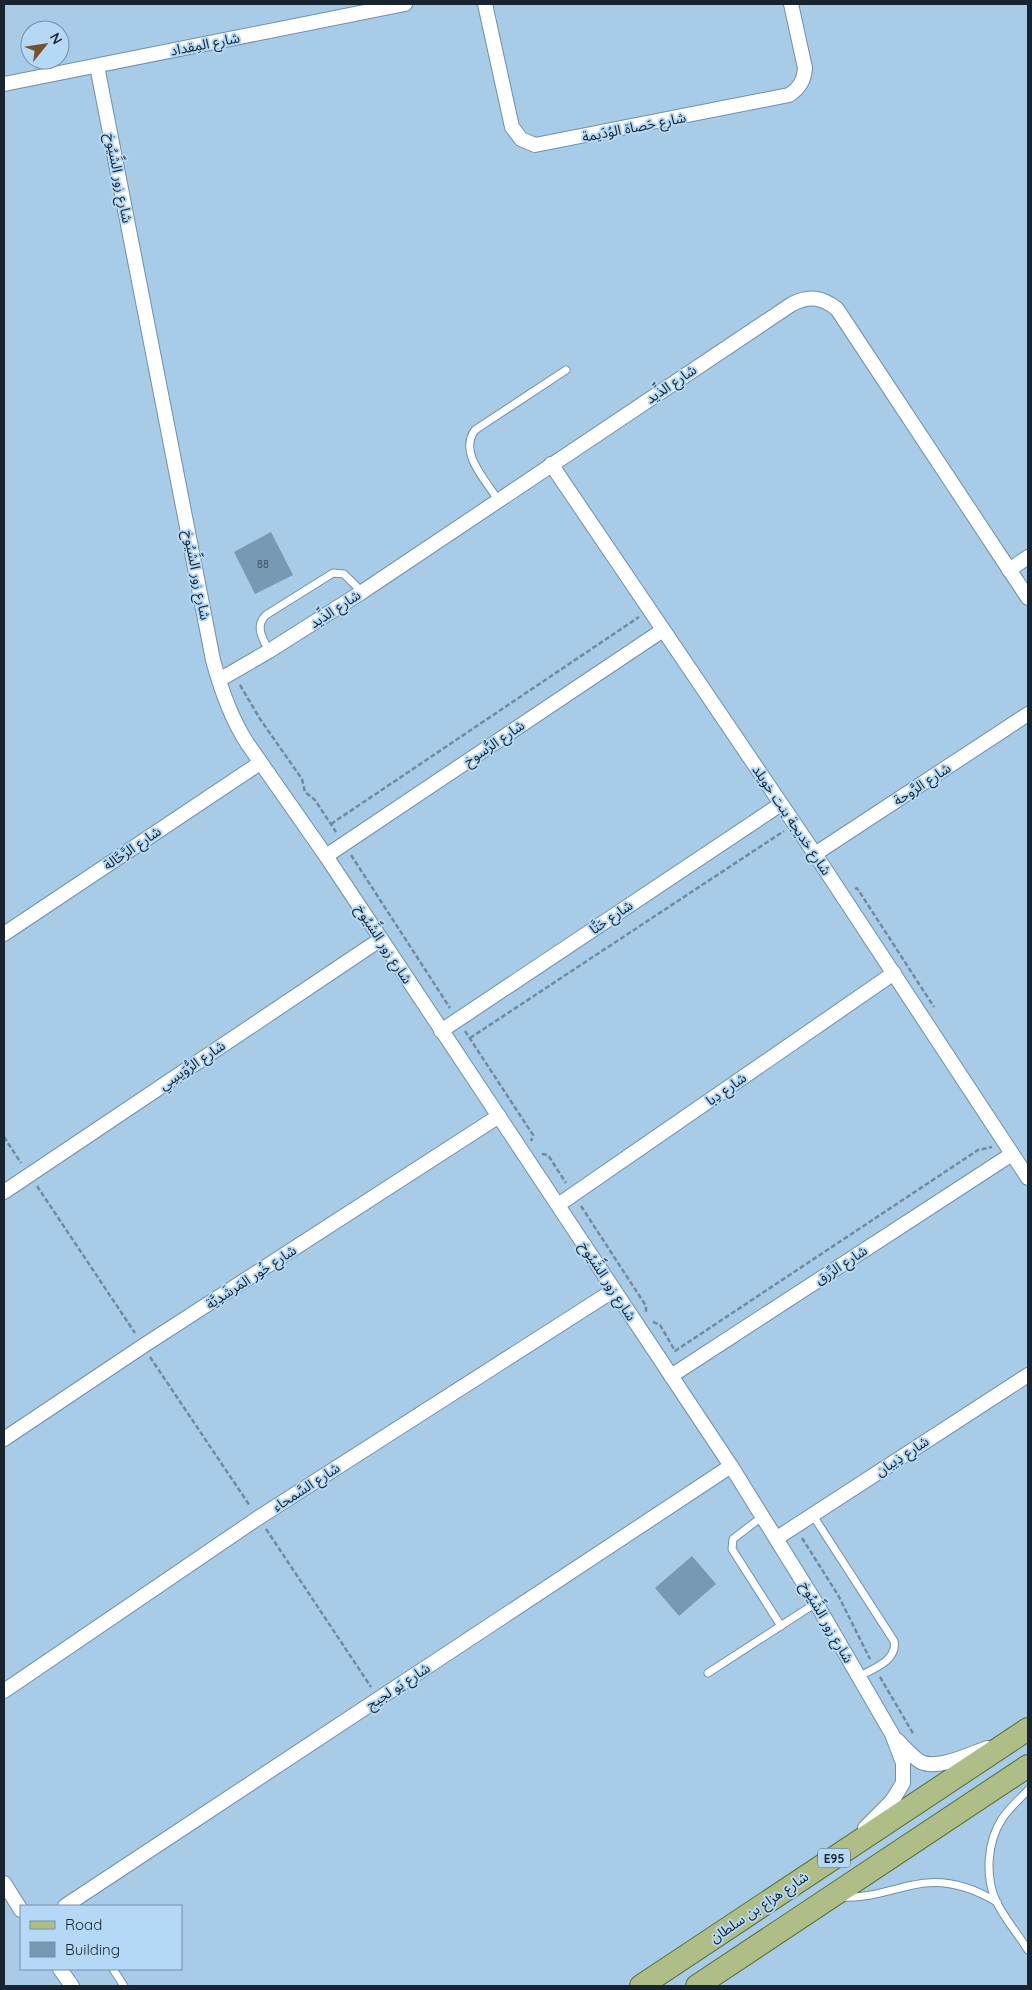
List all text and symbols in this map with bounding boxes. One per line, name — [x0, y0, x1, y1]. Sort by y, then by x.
north arrow — [20, 20, 70, 70]
street label: شارع المِقداد — [169, 28, 242, 62]
text: N — [46, 30, 67, 47]
street label: شارع حَصاة الوُدَيمة — [580, 108, 688, 148]
street label: شارع زور الشِّيُوخ — [100, 131, 138, 225]
street label: شارع الذِّيد — [641, 359, 701, 409]
street label: شارع زور الشِّيُوخ — [178, 528, 216, 622]
house number: 88 — [257, 557, 269, 571]
street label: شارع الذِّيد — [305, 584, 365, 634]
street label: شارع الرُّسوخ — [460, 716, 529, 772]
street label: شارع الرَّوحة — [890, 759, 955, 811]
street label: شارع خديجة بنت خويلد — [747, 762, 836, 880]
street label: شارع الرَّحَّالة — [100, 822, 165, 876]
street label: شارع حَتَّا — [586, 896, 637, 940]
street label: شارع زور الشِّيُوخ — [350, 900, 418, 988]
street label: شارع الرُّوَيسِي — [155, 1036, 230, 1096]
street label: شارع دِبا — [702, 1069, 751, 1111]
street label: شارع زور الشِّيُوخ — [574, 1237, 642, 1325]
street label: شارع خُور المَرشَدِيَّة — [202, 1241, 301, 1315]
street label: شارع الرِّزق — [811, 1241, 872, 1290]
street label: شارع ذِيبان — [872, 1432, 933, 1482]
street label: شارع السَّمحاء — [269, 1459, 344, 1517]
street label: شارع زور الشِّيُوخ — [795, 1577, 859, 1667]
street label: شارع يَو لجيج — [363, 1659, 434, 1715]
road number: E95 — [818, 1849, 850, 1868]
street label: شارع هزاع بن سلطان — [706, 1867, 813, 1948]
legend — [20, 1905, 182, 1970]
text: Road — [65, 1915, 102, 1934]
text: Building — [65, 1940, 120, 1959]

